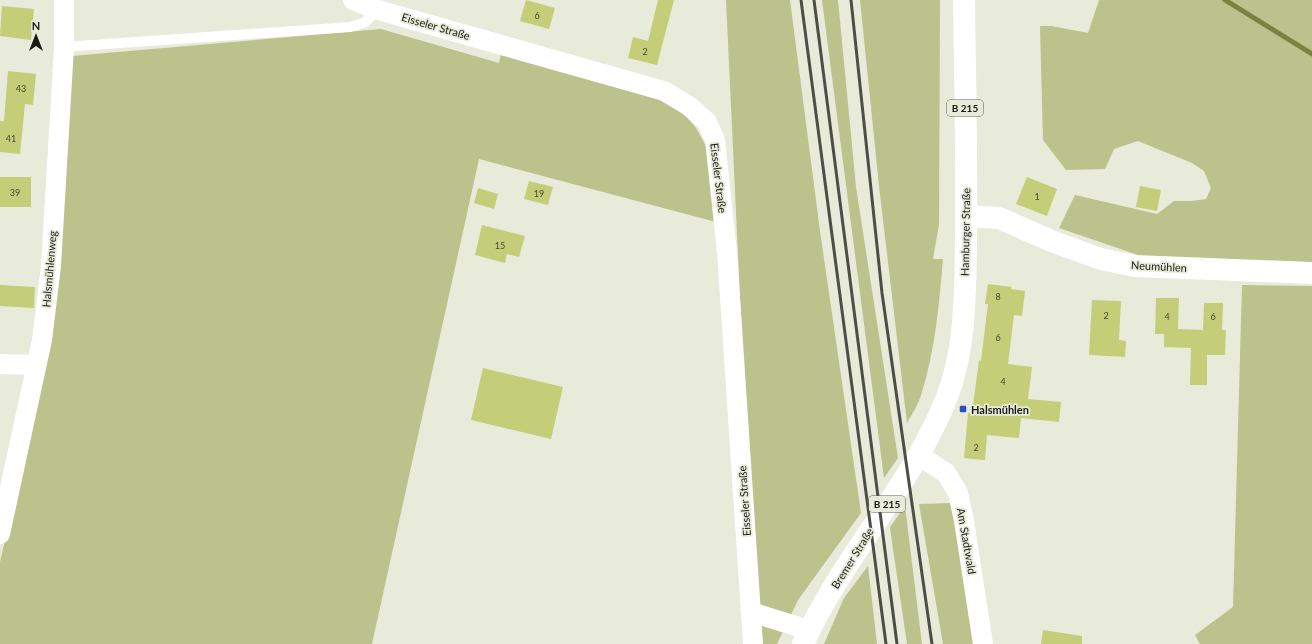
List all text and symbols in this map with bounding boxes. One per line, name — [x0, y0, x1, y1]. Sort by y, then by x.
street label: Eisseler Straße — [400, 10, 472, 42]
house number: 6 — [534, 10, 540, 21]
north arrow — [16, 16, 56, 56]
text: N — [32, 19, 40, 32]
house number: 2 — [642, 46, 648, 57]
house number: 43 — [16, 83, 26, 94]
road number: B 215 — [947, 100, 983, 116]
house number: 41 — [6, 133, 16, 144]
street label: Eisseler Straße — [708, 142, 730, 214]
house number: 39 — [10, 187, 20, 198]
house number: 19 — [534, 188, 544, 199]
street label: Hamburger Straße — [958, 188, 972, 276]
house number: 1 — [1034, 191, 1040, 202]
street label: Halsmühlenweg — [39, 230, 59, 308]
house number: 15 — [495, 240, 505, 251]
street label: Neumühlen — [1131, 258, 1187, 274]
house number: 8 — [995, 291, 1001, 302]
house number: 2 — [1103, 310, 1109, 321]
house number: 4 — [1164, 311, 1170, 322]
house number: 6 — [1210, 311, 1216, 322]
house number: 6 — [995, 332, 1001, 343]
house number: 4 — [1000, 376, 1006, 387]
place label: Halsmühlen — [971, 403, 1029, 416]
marker: Halsmühlen — [958, 404, 968, 414]
house number: 2 — [973, 442, 979, 453]
street label: Eisseler Straße — [735, 465, 753, 537]
road number: B 215 — [869, 496, 905, 512]
street label: Am Stadtwald — [955, 507, 979, 575]
street label: Bremer Straße — [828, 525, 876, 591]

